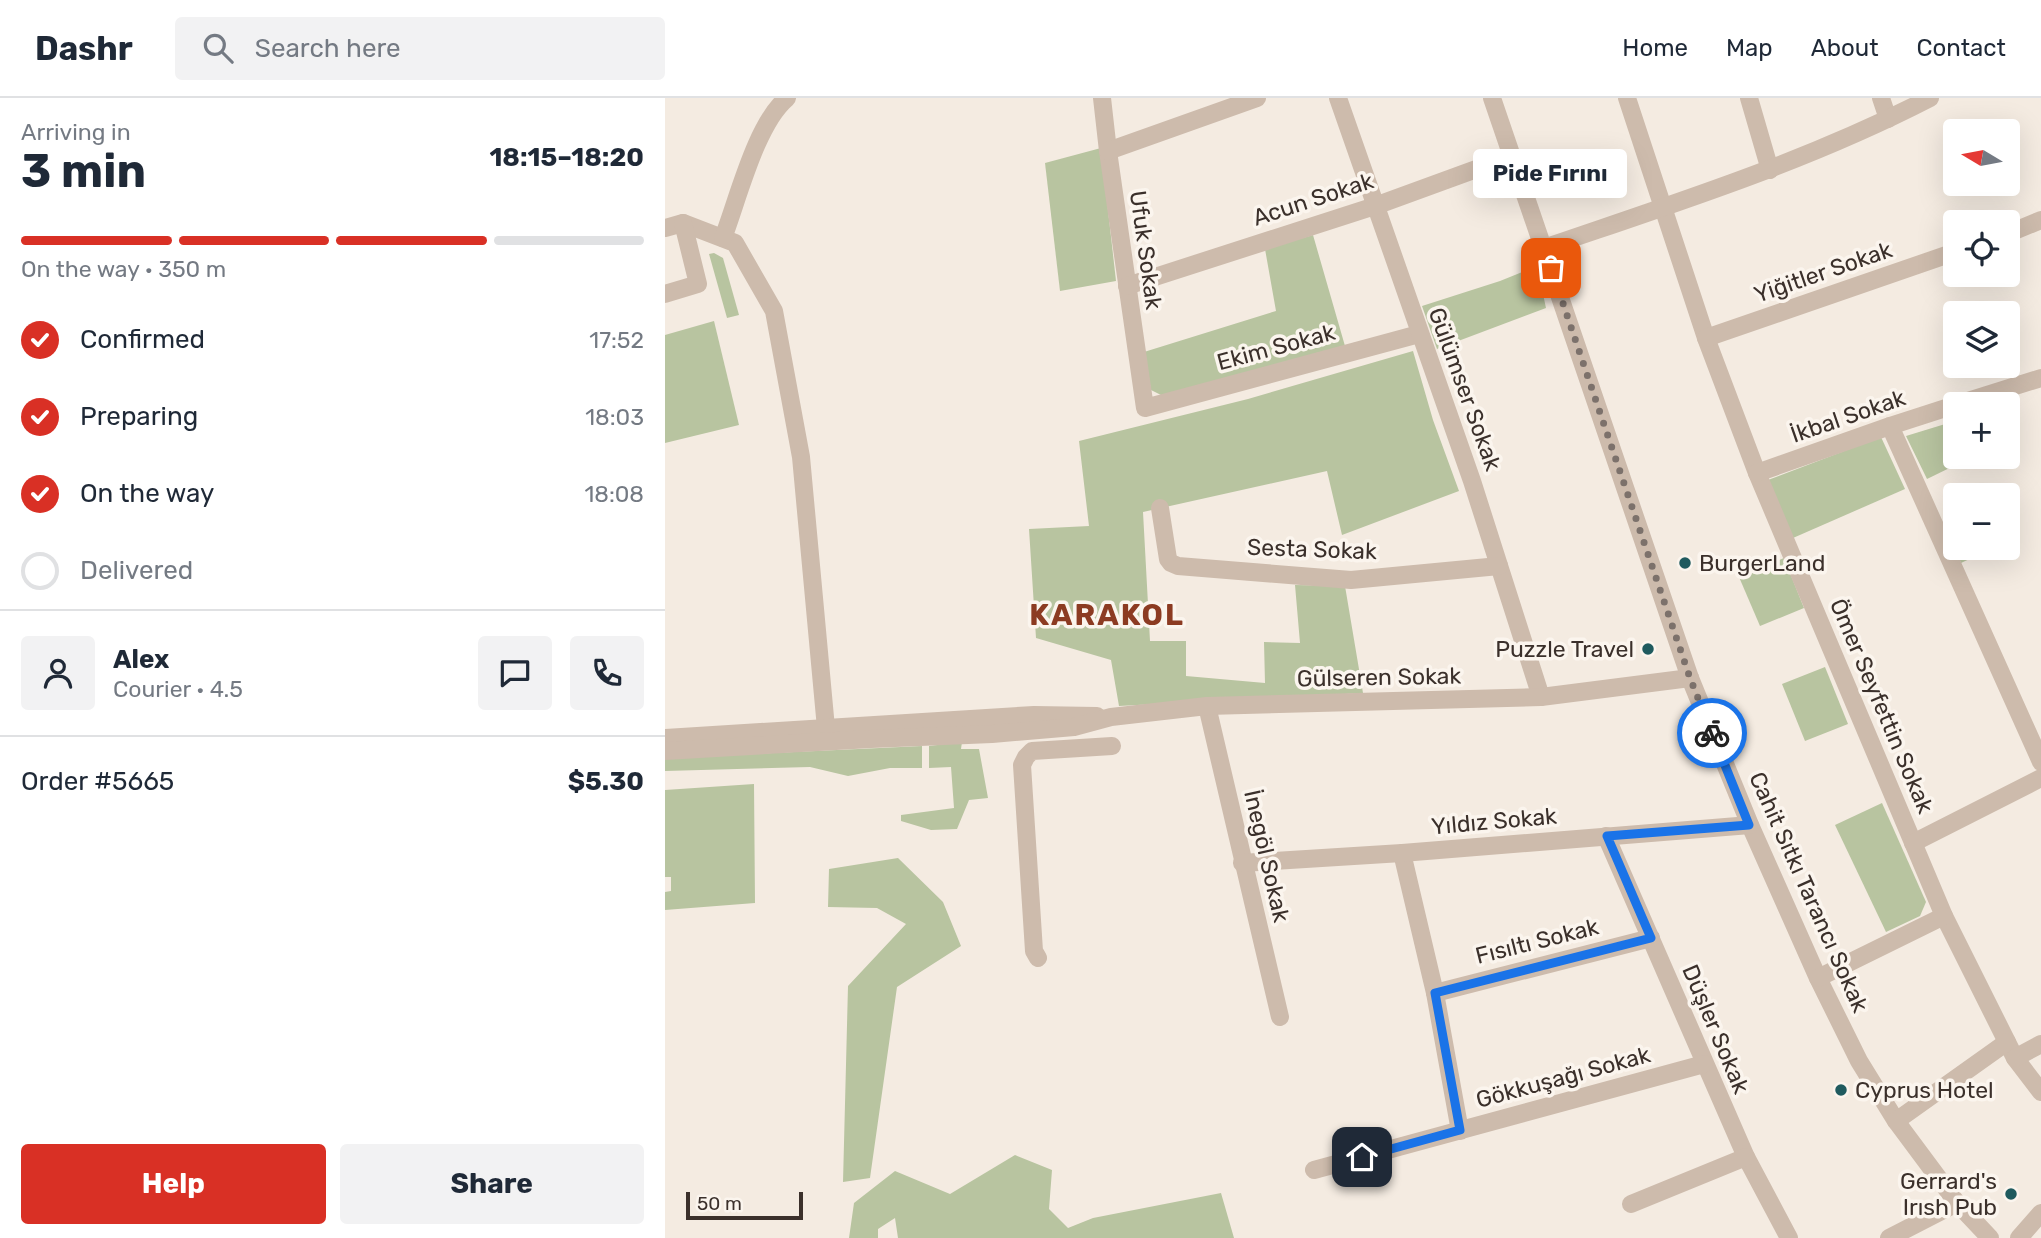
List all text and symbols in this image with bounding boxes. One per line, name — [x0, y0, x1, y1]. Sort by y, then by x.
search box — [175, 17, 665, 80]
text: Dashr — [35, 29, 133, 68]
icon: search — [199, 29, 237, 67]
text: Search here — [255, 33, 401, 64]
text: Home — [1622, 34, 1688, 62]
text: Map — [1726, 34, 1773, 62]
text: About — [1811, 34, 1879, 62]
text: Contact — [1917, 34, 2006, 62]
text: Arriving in — [21, 118, 131, 146]
north arrow — [1943, 119, 2019, 196]
map controls — [1943, 119, 2020, 560]
text: 18:15–18:20 — [489, 142, 644, 173]
text: 3 min — [21, 144, 146, 199]
callout: Pide Fırını — [1474, 149, 1628, 198]
text: Pide Fırını — [1493, 159, 1608, 187]
street label: Acun Sokak — [1249, 166, 1377, 232]
street label: Ufuk Sokak — [1124, 189, 1168, 311]
button: locate — [1943, 210, 2020, 287]
street label: Yiğitler Sokak — [1750, 235, 1896, 309]
pin — [1521, 238, 1581, 298]
icon: bag — [1532, 249, 1570, 287]
text: On the way · 350 m — [21, 255, 226, 283]
button: layers — [1943, 301, 2020, 378]
street label: Gülümser Sokak — [1423, 304, 1508, 475]
street label: Ekim Sokak — [1214, 318, 1338, 376]
icon: check — [21, 321, 59, 359]
text: Confirmed — [80, 324, 205, 355]
text: 17:52 — [589, 326, 644, 354]
street label: İkbal Sokak — [1787, 383, 1909, 449]
button: + — [1943, 392, 2020, 469]
icon: check — [21, 398, 59, 436]
text: Preparing — [80, 401, 198, 432]
text: 18:03 — [585, 403, 644, 431]
icon: check — [21, 475, 59, 513]
text: On the way — [80, 478, 214, 509]
text: 18:08 — [584, 480, 644, 508]
button: − — [1943, 483, 2020, 560]
street label: Sesta Sokak — [1247, 533, 1378, 565]
place label: BurgerLand — [1699, 549, 1825, 577]
text: Delivered — [80, 555, 193, 586]
marker: BurgerLand — [1677, 555, 1693, 571]
street label: Ömer Seyfettin Sokak — [1824, 594, 1940, 818]
district label: KARAKOL — [1029, 597, 1185, 633]
place label: Puzzle Travel — [1495, 635, 1634, 663]
button: person — [21, 636, 95, 710]
button: chat — [478, 636, 552, 710]
button: phone — [570, 636, 644, 710]
marker: Puzzle Travel — [1640, 641, 1656, 657]
text: Alex — [113, 644, 169, 675]
street label: Gülseren Sokak — [1297, 662, 1462, 692]
text: Courier · 4.5 — [113, 675, 243, 703]
courier — [1677, 698, 1747, 768]
icon: bike — [1693, 714, 1731, 752]
text: Order #5665 — [21, 766, 174, 797]
text: $5.30 — [568, 766, 644, 797]
street label: Cahit Sıtkı Tarancı Sokak — [1743, 767, 1875, 1017]
street label: İnegöl Sokak — [1238, 787, 1296, 925]
street label: Yıldız Sokak — [1430, 802, 1558, 840]
street label: Fısıltı Sokak — [1472, 912, 1602, 970]
street label: Düşler Sokak — [1676, 960, 1756, 1098]
street label: Gökkuşağı Sokak — [1473, 1040, 1653, 1114]
place label: Cyprus Hotel — [1855, 1076, 1994, 1104]
marker: Cyprus Hotel — [1833, 1082, 1849, 1098]
pin — [1332, 1127, 1392, 1187]
icon: home — [1343, 1138, 1381, 1176]
button: Help — [21, 1144, 326, 1224]
button: Share — [340, 1144, 644, 1224]
place label: Gerrard's Irısh Pub — [1900, 1167, 1997, 1221]
marker: Gerrard's Irısh Pub — [2003, 1186, 2019, 1202]
scale bar — [686, 1189, 803, 1221]
text: 50 m — [697, 1192, 742, 1215]

